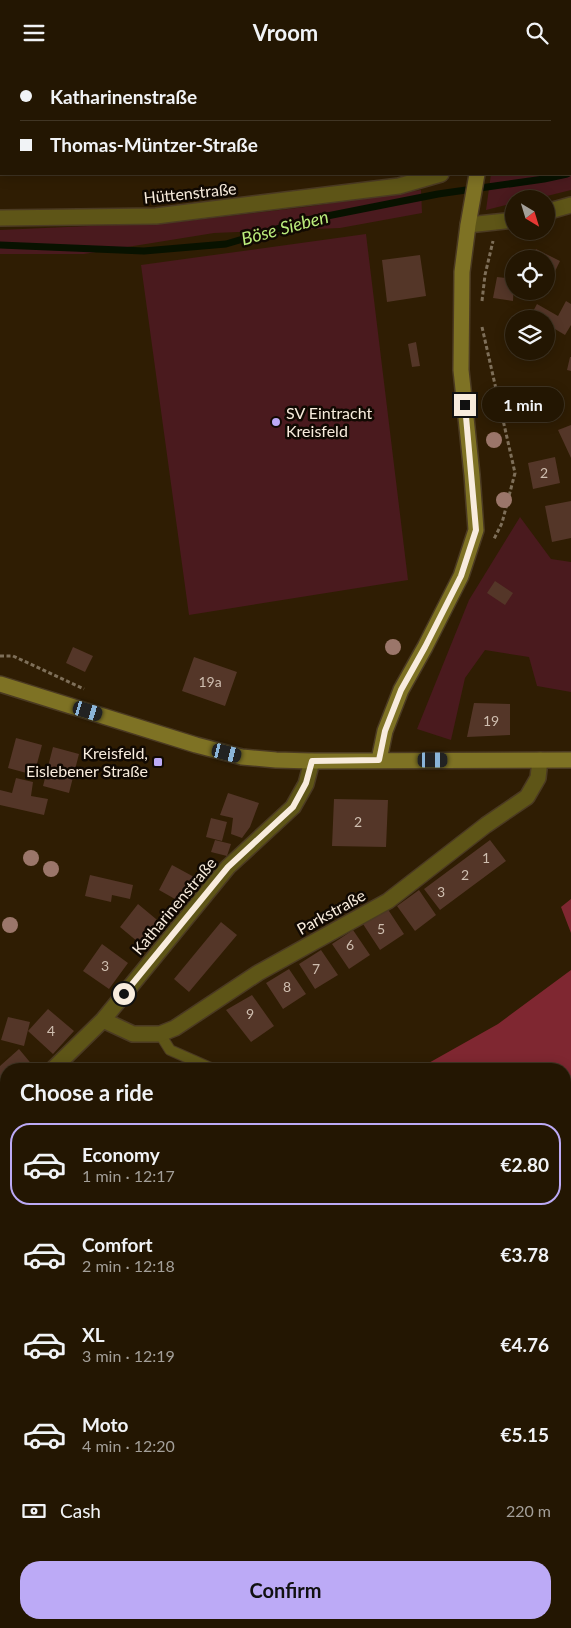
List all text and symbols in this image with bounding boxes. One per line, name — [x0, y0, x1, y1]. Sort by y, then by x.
icon: menu — [20, 19, 48, 47]
text: Vroom — [253, 19, 318, 46]
icon: search — [523, 19, 551, 47]
text: Katharinenstraße — [50, 85, 197, 108]
text: Thomas-Müntzer-Straße — [50, 133, 258, 156]
street label: Hüttenstraße — [143, 178, 237, 207]
north arrow — [505, 190, 555, 240]
map controls — [505, 190, 555, 360]
water label: Böse Sieben — [239, 205, 331, 249]
button: locate — [505, 250, 555, 300]
button: layers — [505, 310, 555, 360]
callout: 1 min — [482, 387, 565, 423]
route end — [454, 394, 476, 416]
text: 1 min — [503, 395, 543, 414]
place label: SV Eintracht Kreisfeld — [286, 403, 373, 440]
marker: SV Eintracht Kreisfeld — [270, 416, 282, 428]
house number: 2 — [540, 464, 548, 481]
house number: 19a — [198, 673, 222, 690]
car — [71, 699, 104, 723]
house number: 19 — [483, 712, 499, 729]
car — [210, 742, 243, 764]
place label: Kreisfeld, Eislebener Straße — [26, 743, 148, 780]
car — [418, 753, 448, 768]
marker: Kreisfeld, Eislebener Straße — [152, 756, 164, 768]
house number: 2 — [354, 813, 362, 830]
house number: 1 — [482, 849, 490, 866]
street label: Katharinenstraße — [127, 853, 220, 958]
house number: 2 — [461, 866, 469, 883]
house number: 3 — [437, 883, 445, 900]
street label: Parkstraße — [293, 885, 368, 938]
house number: 5 — [377, 920, 385, 937]
house number: 6 — [346, 936, 354, 953]
house number: 3 — [101, 957, 109, 974]
house number: 7 — [312, 960, 320, 977]
house number: 8 — [283, 978, 291, 995]
route start — [113, 983, 135, 1005]
house number: 9 — [246, 1005, 254, 1022]
house number: 4 — [47, 1022, 55, 1039]
text: Choose a ride — [20, 1079, 154, 1106]
icon: car — [22, 1142, 67, 1187]
text: Economy — [82, 1143, 160, 1166]
text: €2.80 — [500, 1153, 549, 1176]
text: 1 min · 12:17 — [82, 1166, 175, 1185]
icon: car — [22, 1232, 67, 1277]
text: Comfort — [82, 1233, 153, 1256]
text: €3.78 — [500, 1243, 549, 1266]
text: 2 min · 12:18 — [82, 1256, 175, 1275]
icon: car — [22, 1322, 67, 1367]
text: XL — [82, 1323, 105, 1346]
text: €4.76 — [500, 1333, 549, 1356]
text: 3 min · 12:19 — [82, 1346, 175, 1365]
icon: car — [22, 1412, 67, 1457]
text: Moto — [82, 1413, 128, 1436]
text: €5.15 — [500, 1423, 549, 1446]
text: 4 min · 12:20 — [82, 1436, 175, 1455]
icon: cash — [20, 1497, 48, 1525]
text: Cash — [60, 1499, 101, 1522]
text: 220 m — [506, 1501, 551, 1520]
button: Confirm — [20, 1561, 551, 1619]

